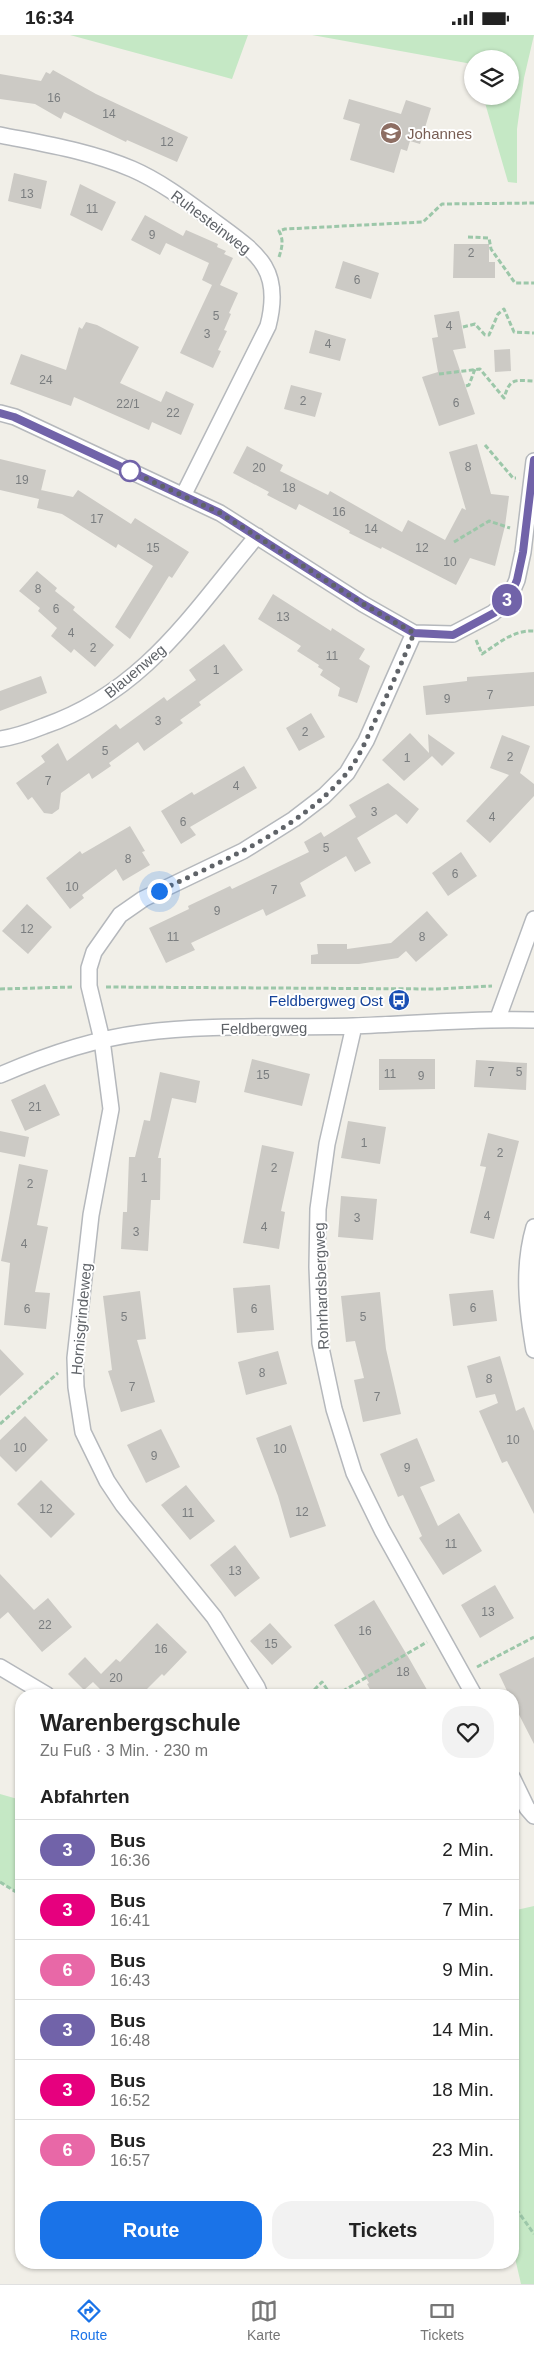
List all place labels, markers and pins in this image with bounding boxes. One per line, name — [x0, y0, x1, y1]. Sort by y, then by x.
school or university icon: Johannes — [379, 121, 403, 145]
place label: Johannes — [407, 125, 472, 142]
unlabelled marker — [119, 460, 141, 482]
bus stop icon: Feldbergweg Ost — [387, 988, 411, 1012]
place label: Feldbergweg Ost — [269, 992, 384, 1009]

